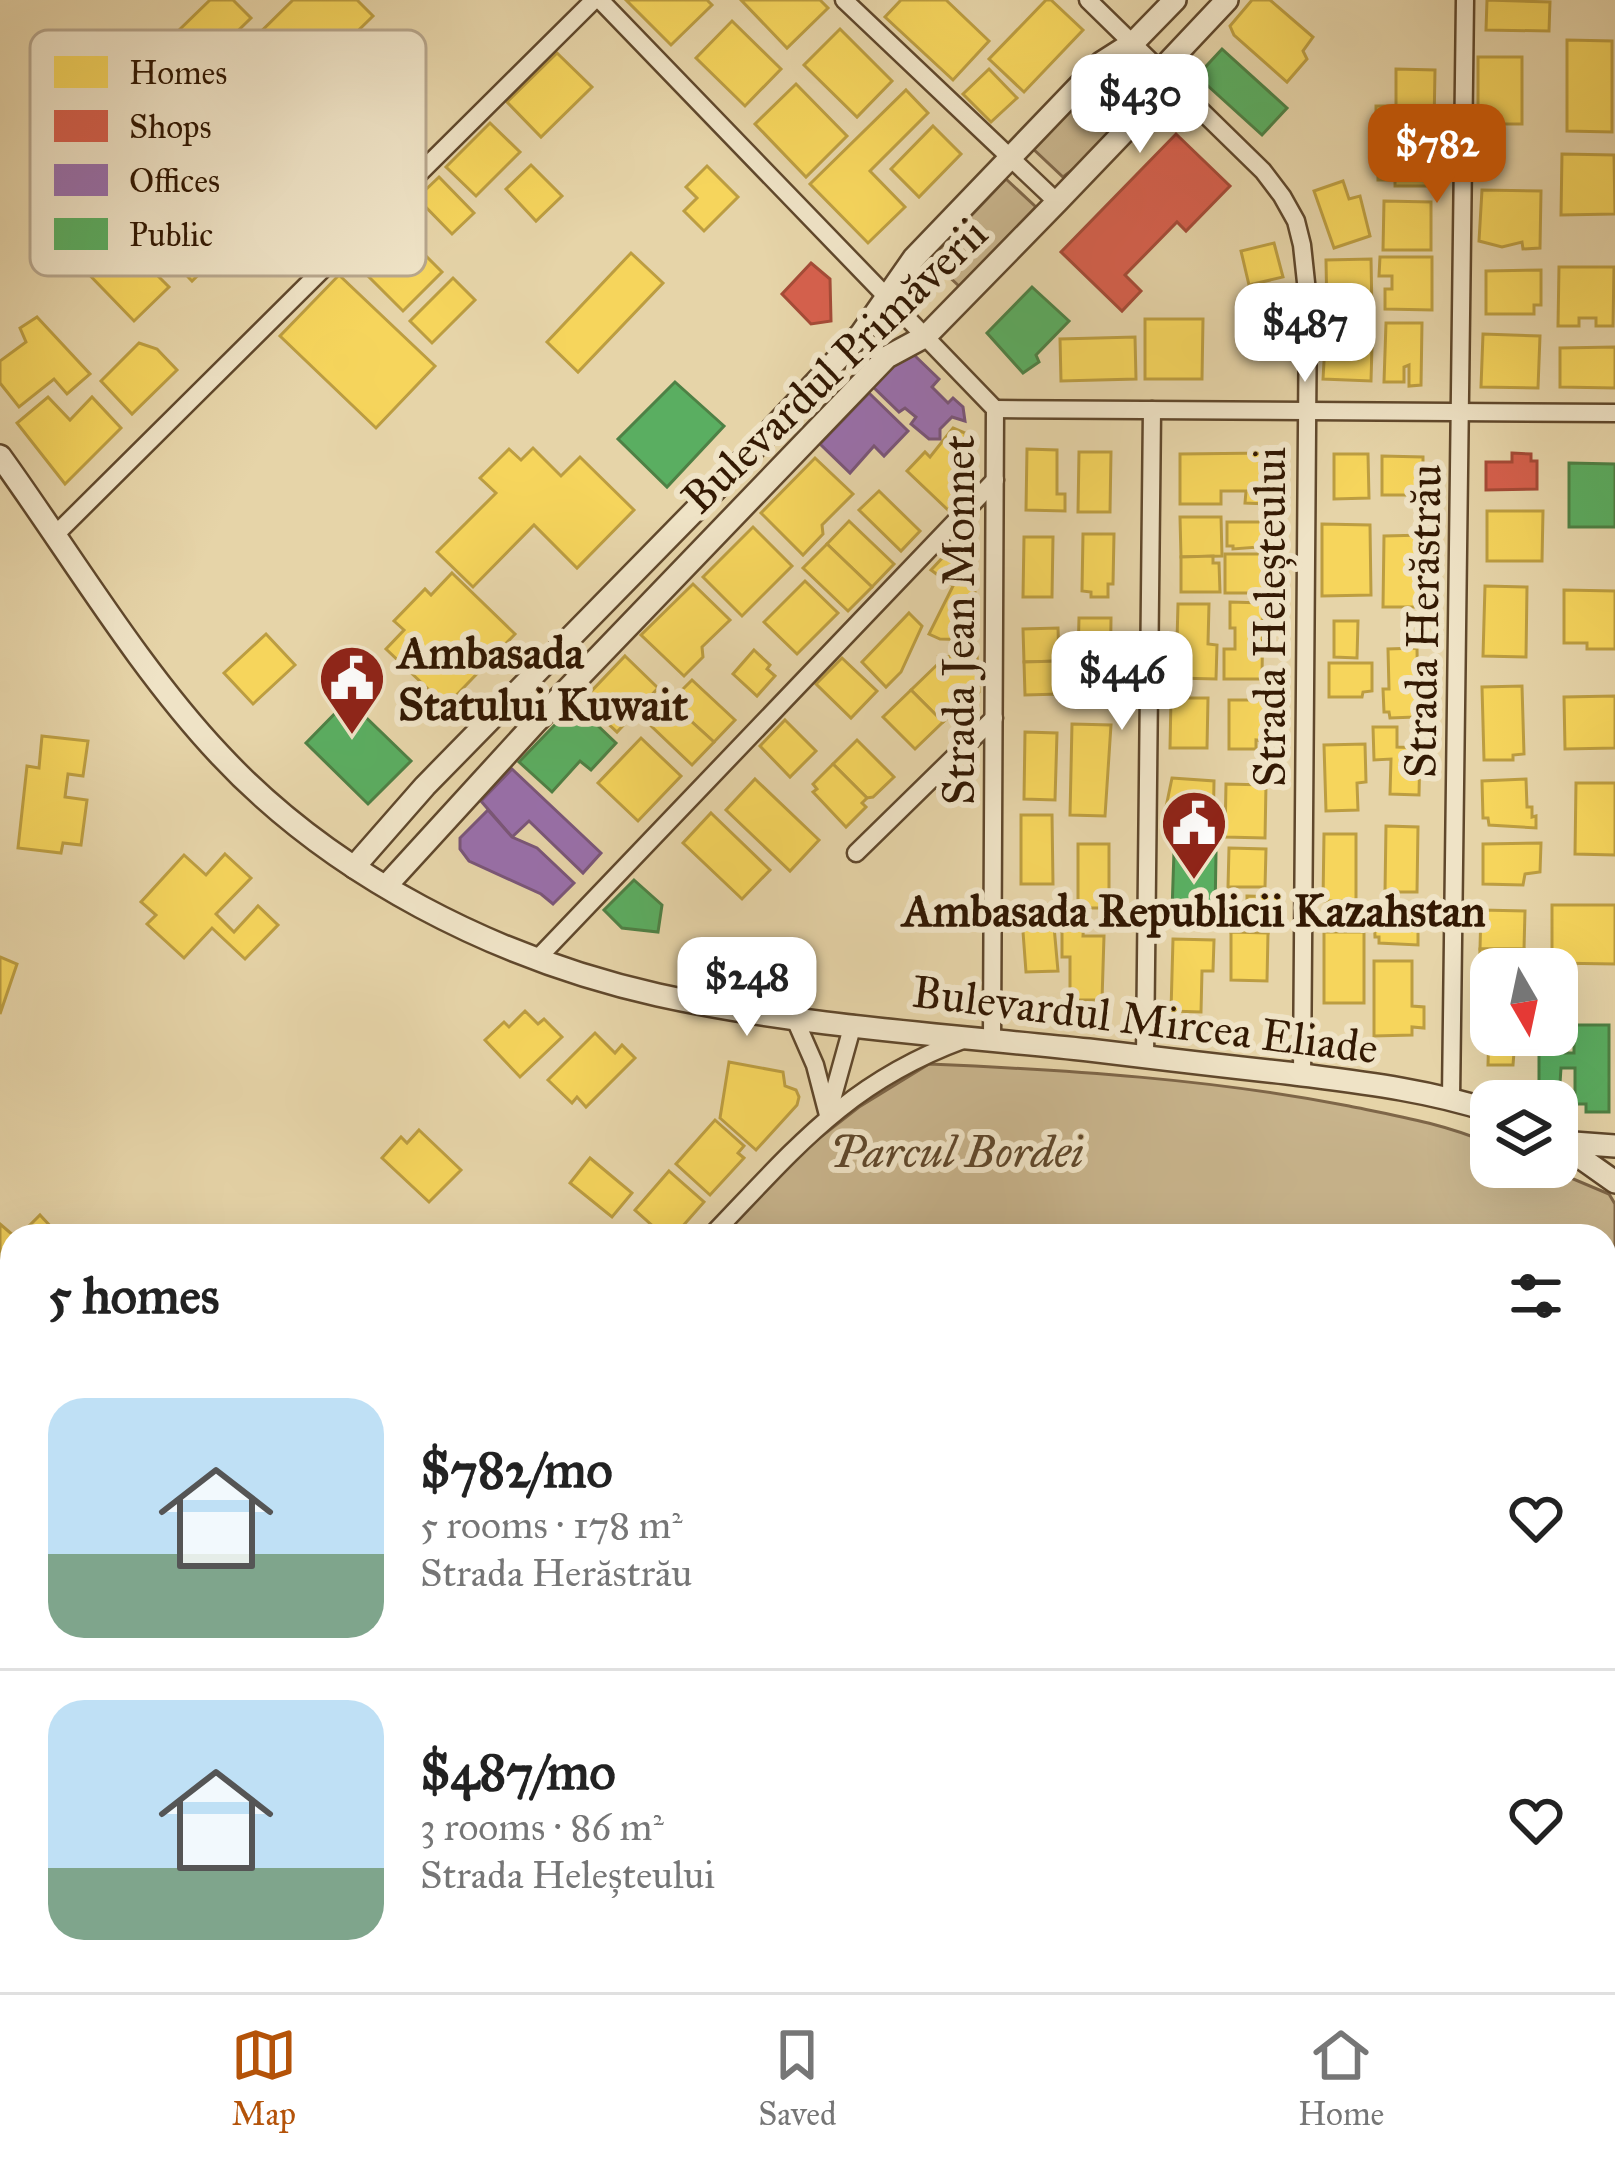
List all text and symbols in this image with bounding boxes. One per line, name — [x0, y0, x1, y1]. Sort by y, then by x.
legend — [30, 30, 426, 276]
text: Homes — [129, 53, 227, 93]
pin: $430 — [1069, 54, 1211, 156]
text: $430 — [1098, 69, 1182, 117]
pin: $782 — [1366, 104, 1508, 206]
text: Shops — [129, 107, 212, 147]
text: $782 — [1395, 119, 1479, 167]
text: Offices — [129, 161, 220, 201]
street label: Bulevardul Primăverii — [670, 206, 998, 525]
text: Public — [129, 215, 213, 255]
pin: $487 — [1234, 283, 1376, 385]
text: $487 — [1262, 298, 1348, 346]
street label: Strada Jean Monnet — [931, 435, 986, 805]
street label: Strada Heleșteului — [1242, 447, 1297, 787]
street label: Strada Herăstrău — [1392, 463, 1453, 779]
place label: Ambasada Statului Kuwait — [395, 625, 688, 732]
pin: $446 — [1051, 631, 1193, 733]
public building icon: Ambasada Statului Kuwait — [317, 643, 387, 737]
text: $446 — [1079, 646, 1165, 694]
public building icon: Ambasada Republicii Kazahstan — [1159, 788, 1229, 882]
place label: Ambasada Republicii Kazahstan — [900, 883, 1485, 938]
pin: $248 — [676, 937, 818, 1039]
north arrow — [1470, 948, 1578, 1056]
map controls — [1470, 948, 1578, 1188]
text: $248 — [704, 952, 790, 1000]
street label: Bulevardul Mircea Eliade — [909, 964, 1381, 1075]
button: layers — [1470, 1080, 1578, 1188]
park label: Parcul Bordei — [830, 1124, 1084, 1179]
icon: filters — [1503, 1263, 1569, 1329]
text: 5 homes — [48, 1265, 219, 1327]
text: $782/mo — [420, 1439, 613, 1501]
icon: home — [144, 1446, 288, 1590]
icon: heart — [1503, 1485, 1569, 1551]
text: 5 rooms · 178 m² — [420, 1501, 683, 1549]
text: Strada Herăstrău — [420, 1549, 692, 1597]
text: $487/mo — [420, 1741, 616, 1803]
icon: home — [144, 1748, 288, 1892]
icon: heart — [1503, 1787, 1569, 1853]
text: 3 rooms · 86 m² — [420, 1803, 664, 1851]
text: Strada Heleșteului — [420, 1851, 715, 1899]
tab: Map — [231, 2022, 297, 2134]
tab: Saved — [758, 2022, 837, 2134]
tab: Home — [1298, 2022, 1384, 2134]

